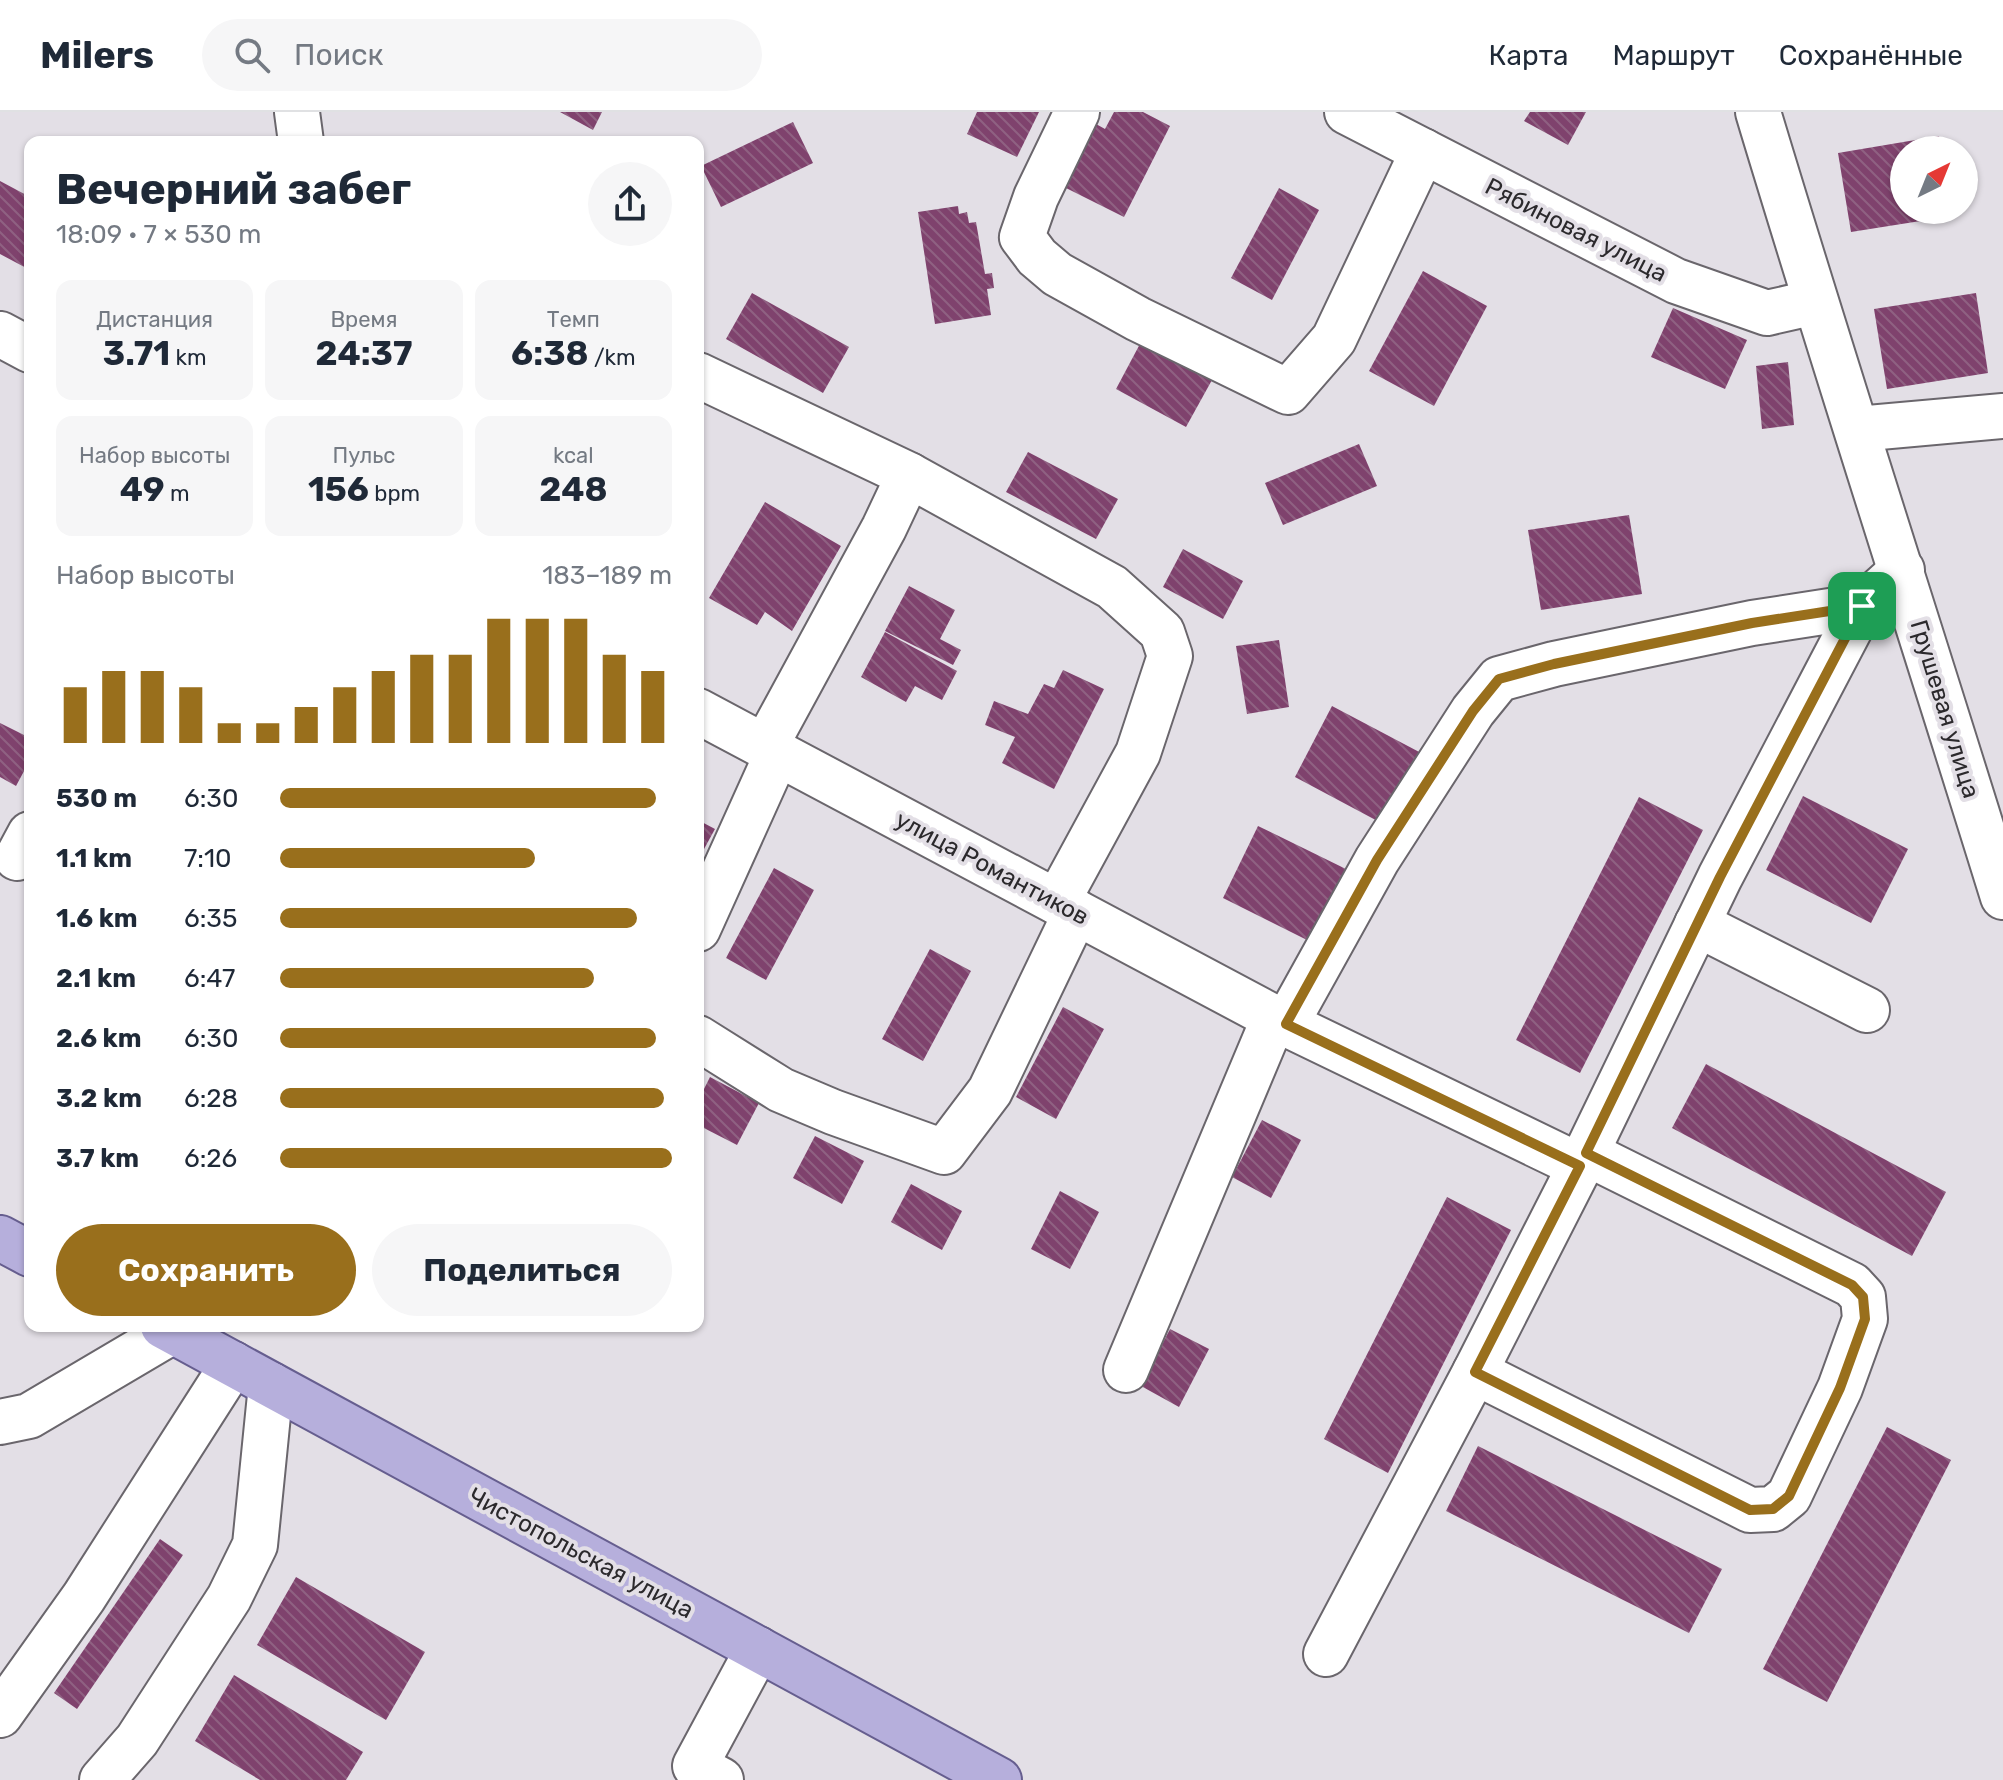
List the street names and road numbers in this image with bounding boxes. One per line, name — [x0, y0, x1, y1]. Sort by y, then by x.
street label: Рябиновая улица — [1480, 172, 1672, 288]
street label: Грушевая улица — [1905, 617, 1985, 801]
street label: улица Романтиков — [891, 805, 1093, 931]
street label: Чистопольская улица — [464, 1482, 698, 1624]

